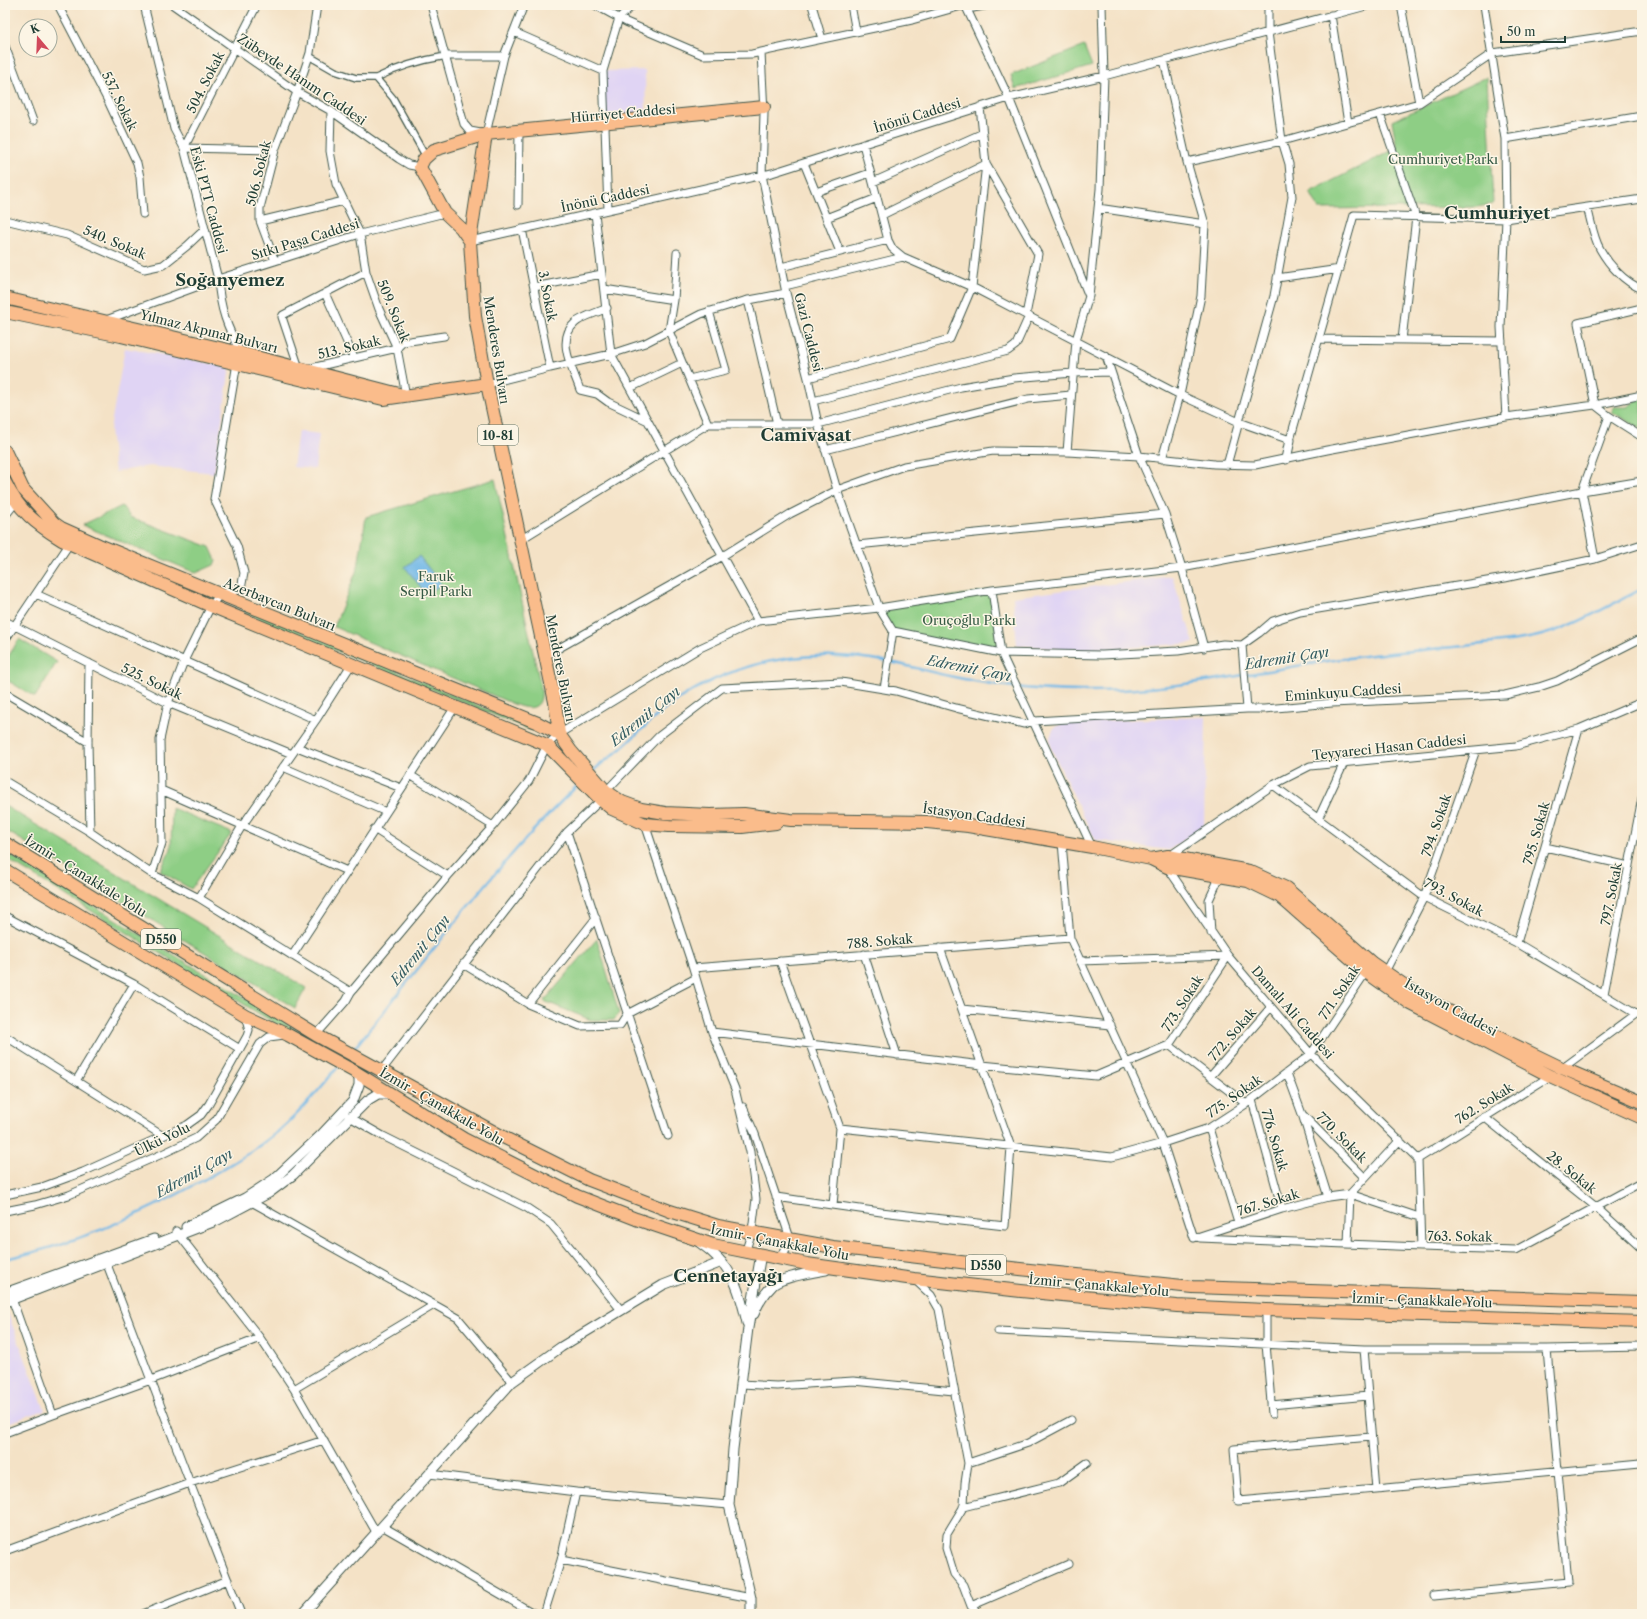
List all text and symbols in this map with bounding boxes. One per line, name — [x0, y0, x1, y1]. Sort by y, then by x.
north arrow — [18, 18, 58, 58]
scale bar — [1501, 18, 1565, 44]
text: K — [28, 20, 42, 37]
text: 50 m — [1507, 24, 1536, 39]
street label: Zübeyde Hanım Caddesi — [234, 30, 370, 128]
street label: 504. Sokak — [183, 48, 228, 116]
street label: 537. Sokak — [99, 69, 141, 134]
street label: İnönü Caddesi — [872, 94, 962, 136]
street label: Hürriyet Caddesi — [570, 100, 676, 126]
street label: 506. Sokak — [242, 138, 274, 208]
street label: Eski PTT Caddesi — [187, 145, 231, 255]
park label: Cumhuriyet Parkı — [1388, 151, 1498, 167]
street label: İnönü Caddesi — [559, 181, 651, 215]
district label: Cumhuriyet — [1444, 203, 1550, 223]
street label: Sıtkı Paşa Caddesi — [249, 215, 361, 263]
street label: 540. Sokak — [81, 222, 149, 263]
street label: 3. Sokak — [535, 269, 561, 323]
district label: Soğanyemez — [175, 270, 285, 290]
street label: 509. Sokak — [374, 277, 414, 345]
street label: Gazi Caddesi — [791, 291, 827, 373]
street label: Menderes Bulvarı — [481, 295, 513, 405]
street label: Yılmaz Akpınar Bulvarı — [138, 306, 279, 356]
street label: 513. Sokak — [316, 332, 382, 362]
road number: 10-81 — [478, 425, 518, 445]
district label: Camivasat — [761, 425, 852, 445]
park label: Faruk Serpil Parkı — [400, 568, 472, 599]
street label: Azerbaycan Bulvarı — [221, 574, 338, 634]
park label: Oruçoğlu Parkı — [922, 612, 1016, 628]
street label: Menderes Bulvarı — [543, 613, 579, 723]
water label: Edremit Çayı — [1242, 642, 1331, 674]
water label: Edremit Çayı — [924, 651, 1013, 685]
street label: 525. Sokak — [119, 659, 186, 703]
street label: Eminkuyu Caddesi — [1284, 680, 1402, 704]
water label: Edremit Çayı — [605, 682, 684, 750]
street label: Teyyareci Hasan Caddesi — [1311, 731, 1467, 763]
street label: 794. Sokak — [1418, 791, 1454, 859]
street label: 795. Sokak — [1519, 799, 1553, 867]
street label: İstasyon Caddesi — [922, 800, 1026, 830]
street label: İzmir - Çanakkale Yolu — [22, 832, 150, 920]
street label: 797. Sokak — [1597, 861, 1625, 927]
street label: 793. Sokak — [1421, 875, 1487, 920]
water label: Edremit Çayı — [386, 911, 454, 990]
road number: D550 — [141, 929, 181, 949]
street label: 788. Sokak — [846, 930, 914, 952]
street label: 771. Sokak — [1315, 961, 1363, 1022]
street label: Damalı Ali Caddesi — [1248, 962, 1338, 1062]
street label: 773. Sokak — [1158, 971, 1206, 1034]
street label: İstasyon Caddesi — [1402, 975, 1500, 1039]
street label: 772. Sokak — [1205, 1004, 1260, 1064]
street label: İzmir - Çanakkale Yolu — [377, 1064, 507, 1148]
street label: 775. Sokak — [1203, 1071, 1265, 1121]
street label: 762. Sokak — [1452, 1079, 1516, 1127]
street label: 776. Sokak — [1258, 1107, 1292, 1174]
street label: 770. Sokak — [1313, 1108, 1371, 1166]
street label: Ülkü Yolu — [132, 1119, 192, 1159]
water label: Edremit Çayı — [151, 1144, 236, 1202]
street label: 28. Sokak — [1544, 1147, 1600, 1197]
street label: 767. Sokak — [1235, 1185, 1301, 1219]
street label: İzmir - Çanakkale Yolu — [709, 1221, 851, 1263]
street label: 763. Sokak — [1427, 1227, 1493, 1245]
road number: D550 — [966, 1255, 1006, 1275]
district label: Cennetayağı — [673, 1266, 783, 1286]
street label: İzmir - Çanakkale Yolu — [1028, 1271, 1170, 1299]
street label: İzmir - Çanakkale Yolu — [1351, 1290, 1493, 1310]

